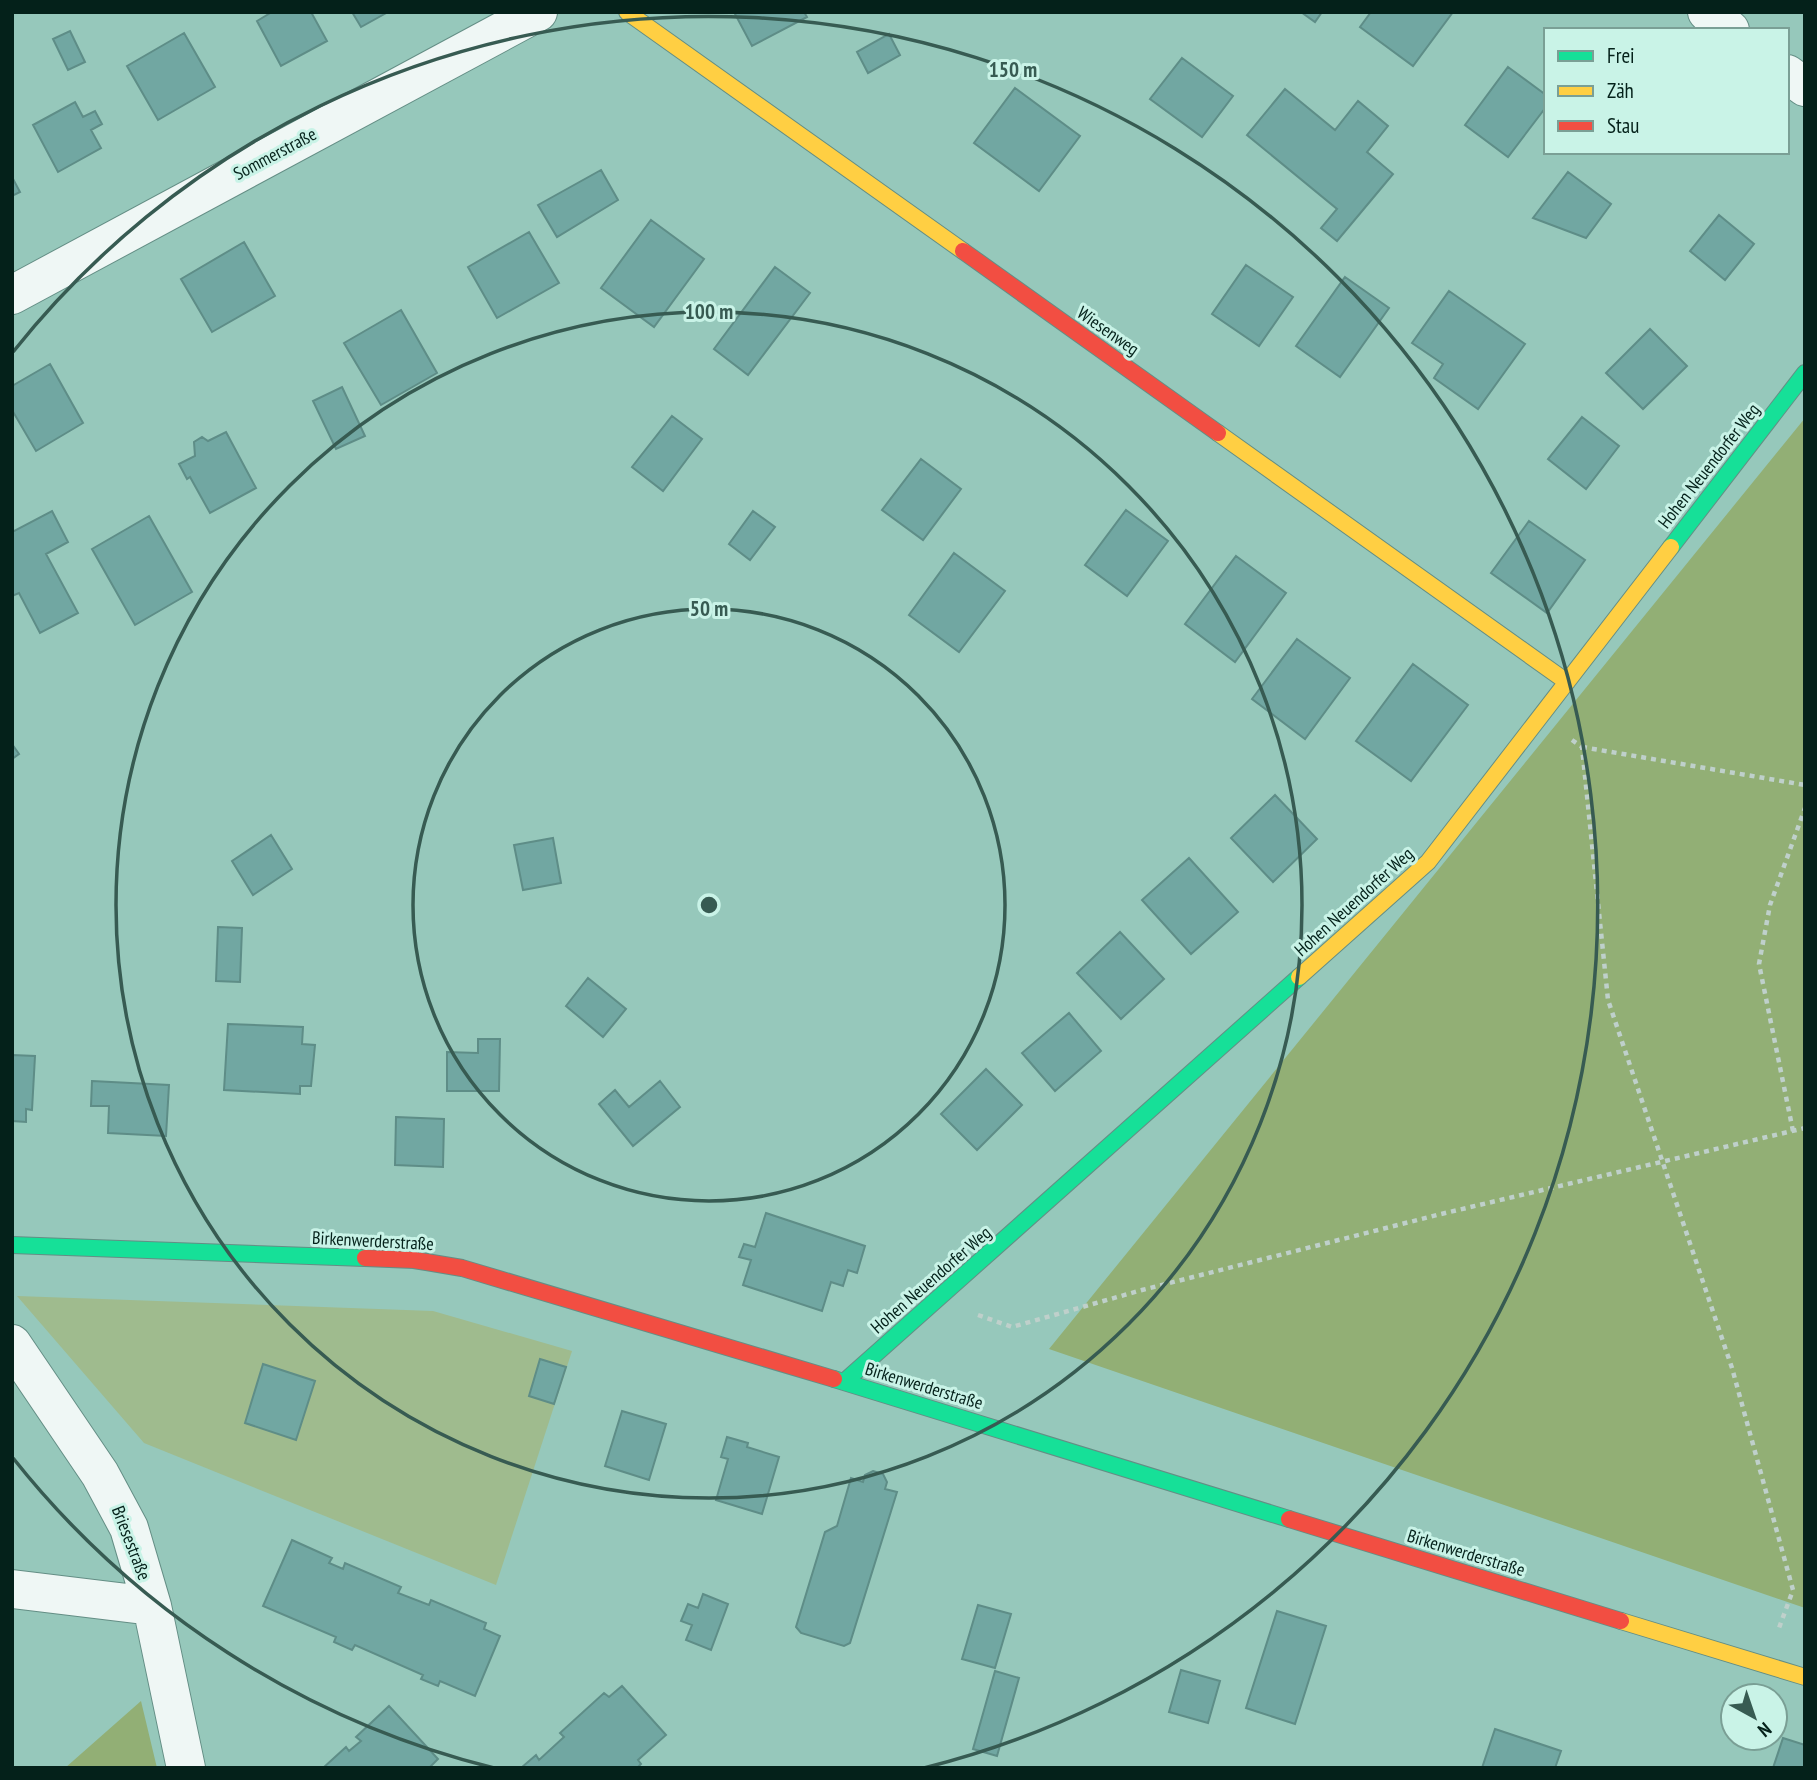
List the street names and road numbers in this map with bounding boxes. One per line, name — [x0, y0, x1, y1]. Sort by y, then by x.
street label: Sommerstraße — [229, 122, 320, 185]
street label: Wiesenweg — [1073, 301, 1144, 360]
street label: Hohen Neuendorfer Weg — [1653, 399, 1765, 533]
street label: Hohen Neuendorfer Weg — [1289, 842, 1418, 961]
street label: Hohen Neuendorfer Weg — [866, 1221, 996, 1338]
street label: Birkenwerderstraße — [312, 1226, 434, 1255]
street label: Birkenwerderstraße — [863, 1357, 986, 1414]
street label: Briesestraße — [107, 1502, 156, 1583]
street label: Birkenwerderstraße — [1405, 1524, 1528, 1581]

